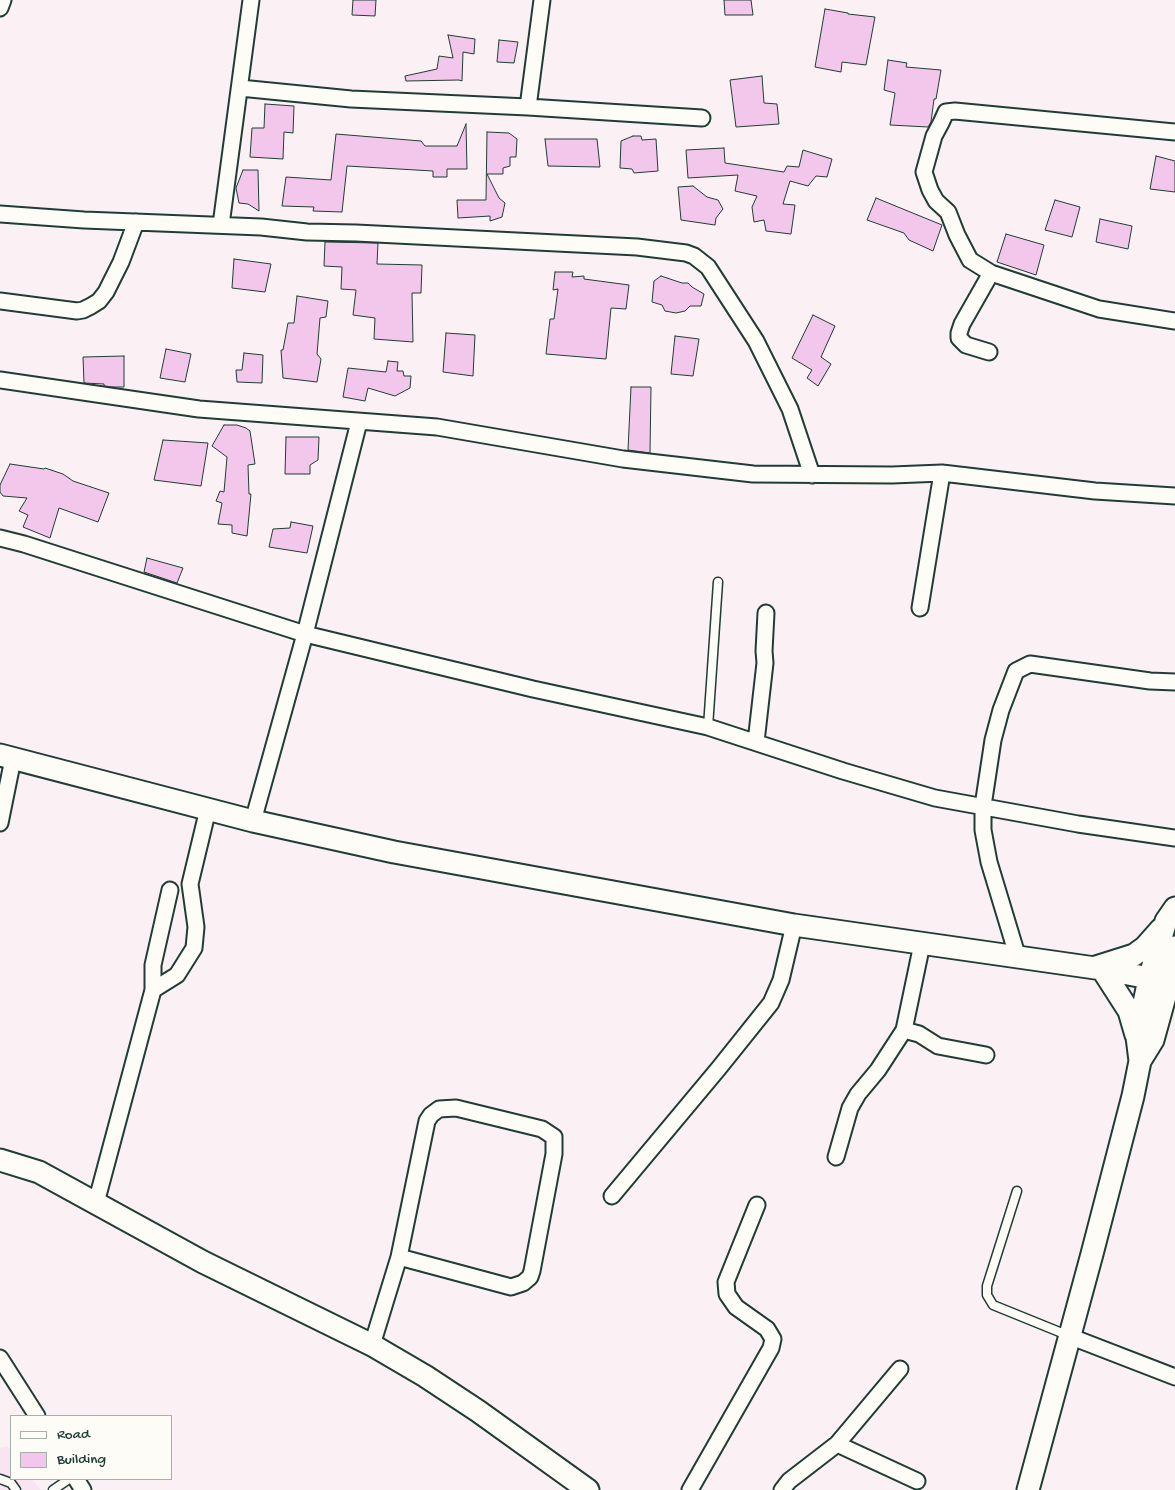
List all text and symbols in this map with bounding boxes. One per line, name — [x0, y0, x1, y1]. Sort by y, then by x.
legend — [10, 1415, 172, 1480]
text: Road — [57, 1426, 90, 1444]
text: Building — [57, 1451, 106, 1469]

